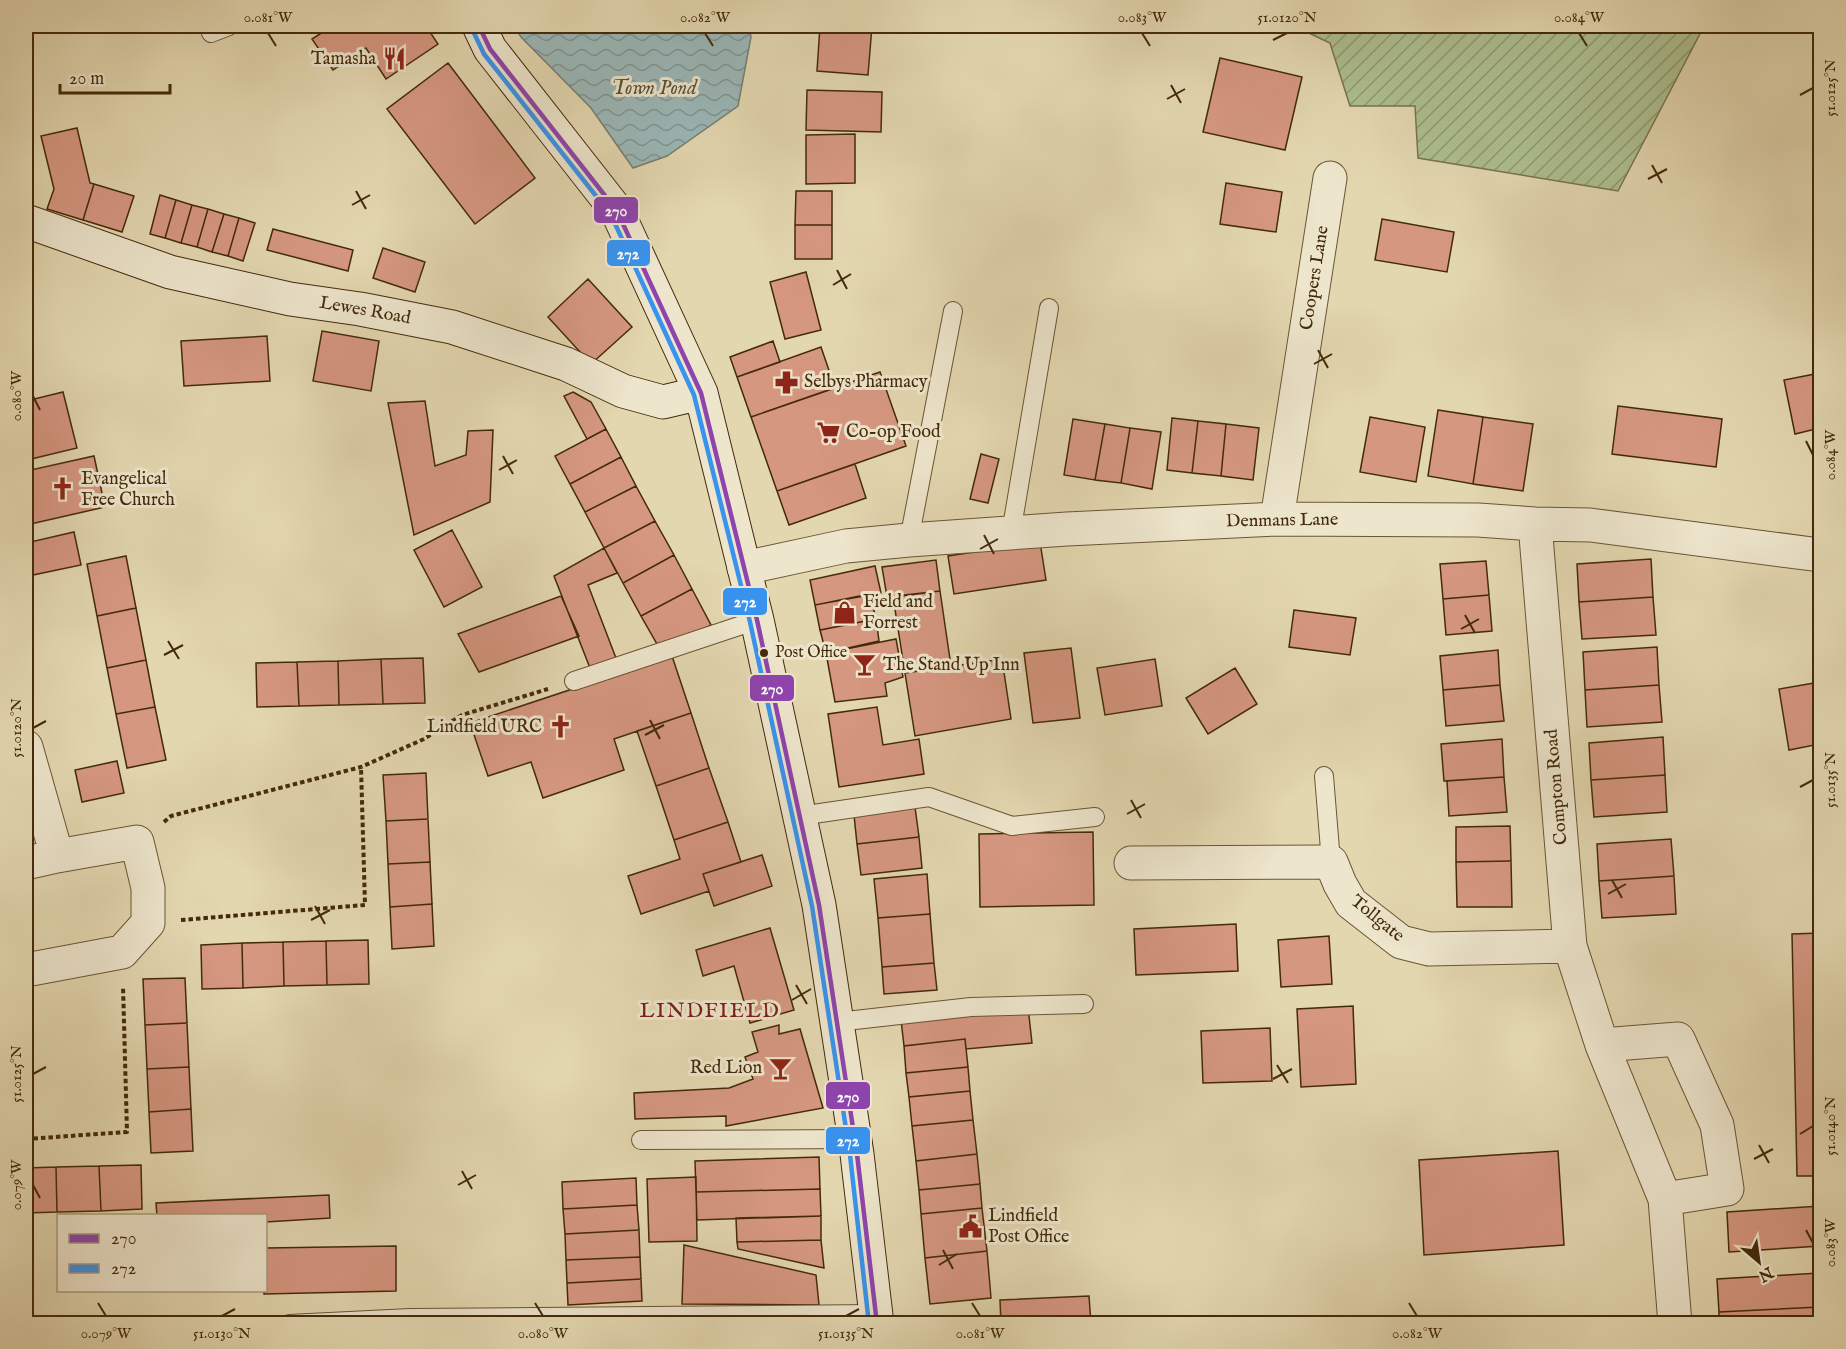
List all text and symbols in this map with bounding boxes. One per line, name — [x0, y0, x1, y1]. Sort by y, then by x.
text: 0.081°W — [244, 8, 293, 27]
text: 0.082°W — [680, 8, 731, 27]
text: 0.083°W — [1118, 8, 1167, 27]
text: 51.0120°N — [1257, 8, 1317, 27]
text: 0.084°W — [1554, 8, 1605, 27]
restaurant icon: Tamasha — [381, 46, 407, 72]
place label: Tamasha — [311, 48, 376, 71]
scale bar — [60, 57, 170, 95]
text: 51.0125°N — [1821, 59, 1840, 117]
text: 20 m — [69, 68, 104, 91]
water label: Town Pond — [611, 76, 698, 101]
line badge: 270 — [593, 196, 639, 224]
text: 270 — [605, 202, 627, 222]
street label: Coopers Lane — [1295, 224, 1335, 332]
line badge: 272 — [606, 239, 651, 267]
text: 272 — [617, 245, 640, 265]
street label: Lewes Road — [318, 292, 413, 330]
pharmacy icon: Selbys Pharmacy — [773, 369, 799, 395]
text: 0.080°W — [7, 370, 26, 421]
place label: Selbys Pharmacy — [804, 371, 928, 394]
supermarket icon: Co-op Food — [815, 419, 841, 445]
place label: Co-op Food — [846, 421, 941, 444]
text: 0.084°W — [1821, 429, 1840, 480]
place label: Evangelical Free Church — [81, 468, 175, 512]
church icon: Evangelical Free Church — [50, 476, 76, 502]
street label: Denmans Lane — [1226, 509, 1338, 533]
line badge: 272 — [722, 587, 768, 616]
place label: Field and Forrest — [863, 591, 933, 635]
text: 272 — [734, 593, 757, 613]
shop icon: Field and Forrest — [832, 599, 858, 625]
place label: Post Office — [775, 643, 847, 663]
marker: Post Office — [758, 647, 770, 659]
bar icon: The Stand Up Inn — [852, 652, 878, 678]
place label: The Stand Up Inn — [883, 654, 1020, 677]
line badge: 270 — [749, 674, 795, 702]
text: 270 — [761, 680, 783, 700]
text: 51.0120°N — [7, 698, 26, 758]
church icon: Lindfield URC — [547, 714, 573, 740]
place label: Lindfield URC — [427, 716, 542, 739]
street label: Compton Road — [1540, 728, 1574, 846]
text: 51.0135°N — [1821, 752, 1840, 808]
street label: Tollgate — [1345, 890, 1409, 948]
district label: LINDFIELD — [640, 998, 780, 1025]
text: 51.0125°N — [7, 1045, 26, 1103]
bar icon: Red Lion — [767, 1055, 793, 1081]
place label: Red Lion — [690, 1057, 762, 1080]
line badge: 270 — [825, 1081, 871, 1110]
text: 270 — [837, 1088, 859, 1108]
text: 51.0140°N — [1821, 1096, 1840, 1156]
line badge: 272 — [825, 1126, 871, 1155]
text: 272 — [837, 1132, 860, 1152]
text: 0.079°W — [7, 1159, 26, 1210]
place label: Lindfield Post Office — [988, 1205, 1069, 1249]
public building icon: Lindfield Post Office — [957, 1213, 983, 1239]
legend — [57, 1214, 267, 1292]
text: 0.083°W — [1821, 1218, 1840, 1267]
text: 270 — [111, 1228, 137, 1251]
north arrow — [1729, 1232, 1789, 1292]
text: 272 — [111, 1258, 136, 1281]
text: N — [1754, 1261, 1777, 1286]
text: 0.079°W — [81, 1324, 132, 1343]
text: 51.0130°N — [193, 1324, 251, 1343]
text: 0.080°W — [518, 1324, 569, 1343]
text: 51.0135°N — [818, 1324, 874, 1343]
text: 0.081°W — [956, 1324, 1005, 1343]
text: 0.082°W — [1392, 1324, 1443, 1343]

